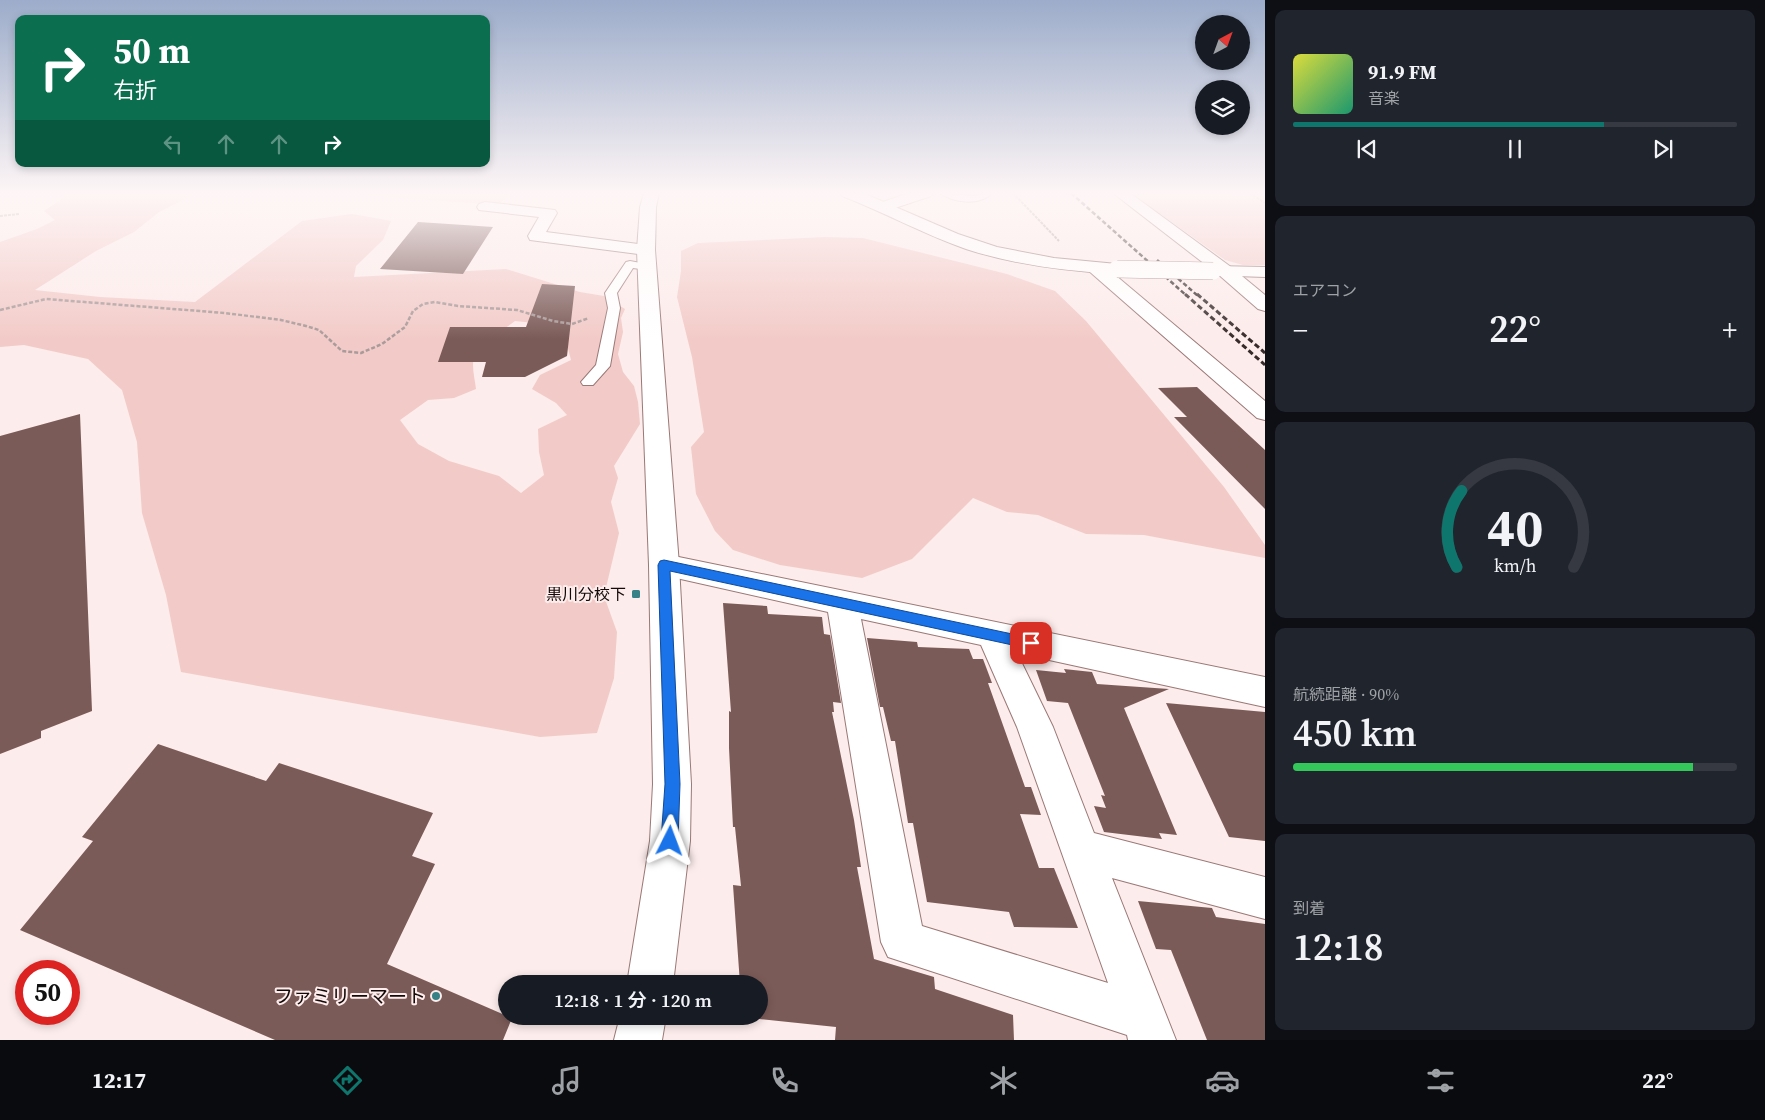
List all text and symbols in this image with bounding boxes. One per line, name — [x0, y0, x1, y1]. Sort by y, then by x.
north arrow — [1195, 15, 1250, 70]
map controls — [1195, 15, 1250, 135]
text: 50 m — [113, 27, 190, 75]
icon: right — [30, 35, 95, 100]
text: 91.9 FM — [1368, 59, 1437, 85]
text: 右折 — [113, 75, 157, 105]
button: layers — [1195, 80, 1250, 135]
text: 音楽 — [1368, 87, 1400, 109]
icon: left — [159, 130, 187, 158]
icon: ahead — [212, 130, 240, 158]
icon: ahead — [265, 130, 293, 158]
icon: right — [318, 130, 346, 158]
icon: previous — [1353, 135, 1381, 163]
icon: pause — [1501, 135, 1529, 163]
icon: next — [1649, 135, 1677, 163]
text: エアコン — [1293, 279, 1357, 301]
text: 22° — [1489, 303, 1541, 355]
text: − — [1293, 311, 1308, 349]
text: + — [1722, 311, 1737, 349]
text: 40 — [1487, 492, 1543, 563]
text: km/h — [1494, 553, 1537, 578]
place label: 黒川分校下 — [546, 583, 626, 605]
marker: 黒川分校下 — [630, 588, 642, 600]
pin — [1010, 622, 1052, 664]
icon: arrive — [1017, 629, 1045, 657]
text: 航続距離 · 90% — [1293, 683, 1399, 705]
text: 450 km — [1293, 707, 1417, 759]
position arrow — [643, 814, 695, 866]
text: 到着 — [1293, 897, 1325, 919]
text: 12:18 — [1293, 921, 1383, 973]
speed limit sign: 50 — [15, 960, 80, 1025]
place label: ファミリーマート — [274, 983, 426, 1009]
text: 12:18 · 1 分 · 120 m — [554, 987, 712, 1013]
marker: ファミリーマート — [430, 990, 442, 1002]
icon: directions — [330, 1063, 365, 1098]
icon: music — [549, 1063, 584, 1098]
icon: phone — [767, 1063, 802, 1098]
icon: climate — [986, 1063, 1021, 1098]
icon: car — [1205, 1063, 1240, 1098]
icon: filters — [1423, 1063, 1458, 1098]
text: 12:17 — [92, 1065, 146, 1095]
text: 22° — [1642, 1065, 1673, 1095]

